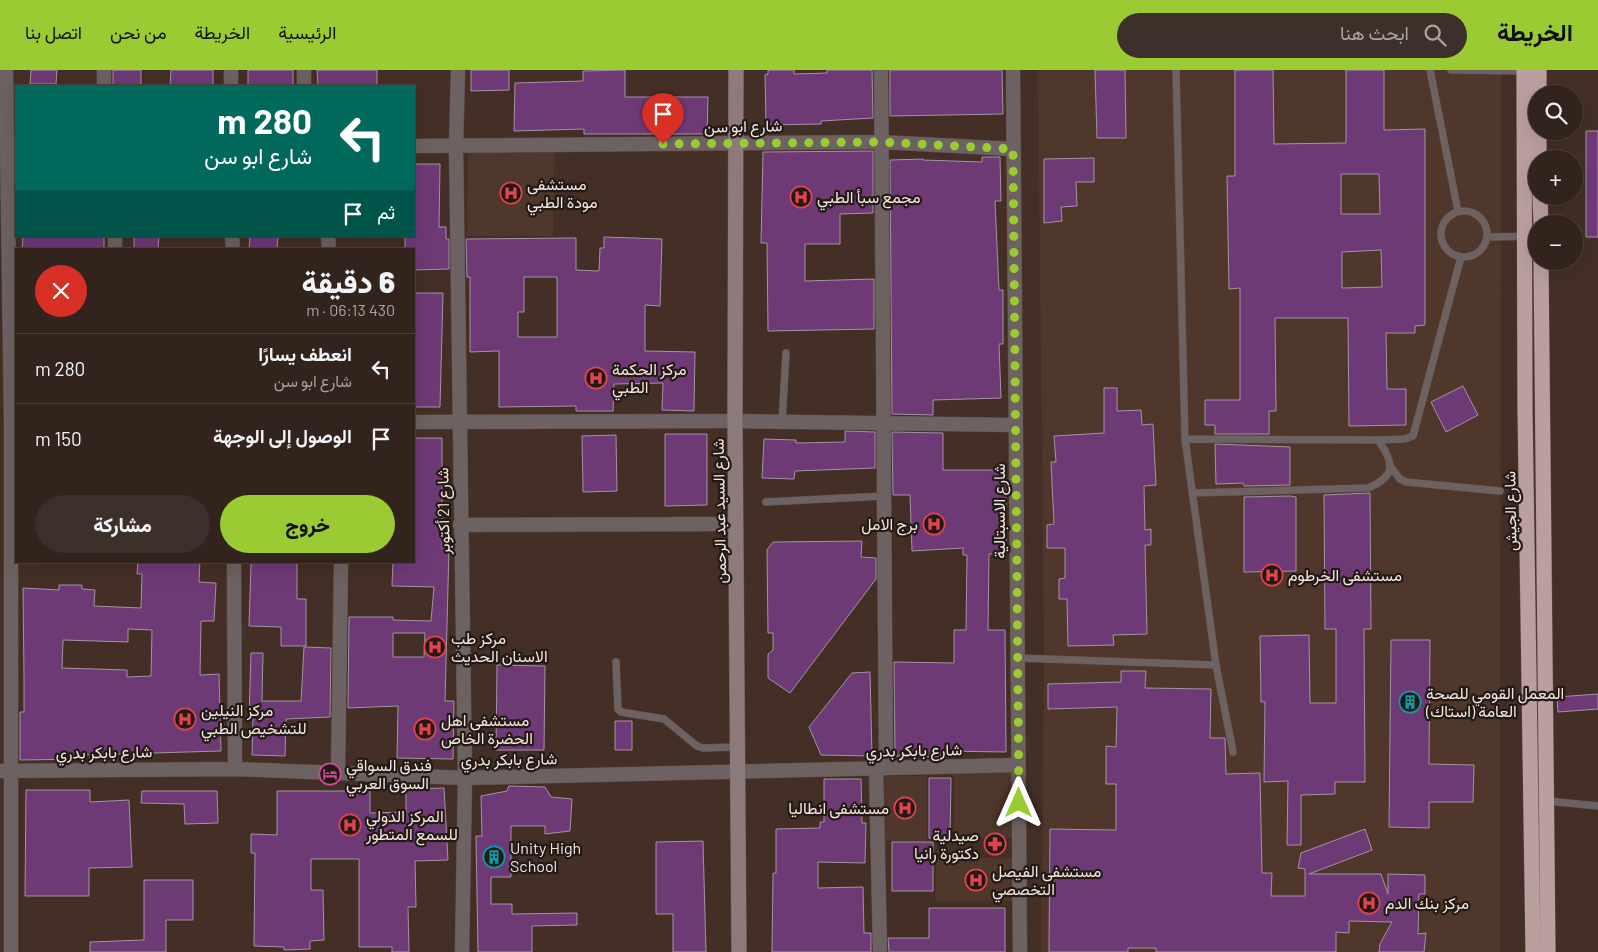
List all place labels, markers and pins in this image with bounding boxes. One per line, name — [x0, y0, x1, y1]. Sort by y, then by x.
pin — [642, 93, 684, 144]
place label: مستشفى مودة الطبي — [527, 174, 598, 216]
hospital icon: مستشفى مودة الطبي — [499, 181, 523, 205]
hospital icon: مجمع سبأ الطبي — [789, 185, 813, 209]
place label: مجمع سبأ الطبي — [817, 187, 921, 211]
place label: مركز الحكمة الطبي — [612, 359, 687, 401]
hospital icon: مركز الحكمة الطبي — [584, 366, 608, 390]
hospital icon: برج الامل — [922, 512, 946, 536]
place label: برج الامل — [861, 514, 918, 536]
hospital icon: مستشفى الخرطوم — [1260, 563, 1284, 587]
place label: مستشفى الخرطوم — [1288, 565, 1402, 586]
place label: مركز طب الاسنان الحديث — [451, 628, 548, 666]
hospital icon: مركز طب الاسنان الحديث — [423, 635, 447, 659]
place label: المعمل القومي للصحة العامة (استاك) — [1425, 683, 1564, 720]
building icon: المعمل القومي للصحة العامة (استاك) — [1398, 690, 1422, 714]
place label: مركز النيلين للتشخيص الطبي — [201, 700, 307, 742]
hospital icon: مركز النيلين للتشخيص الطبي — [173, 707, 197, 731]
place label: مستشفى اهل الحضرة الخاص — [441, 710, 533, 749]
hospital icon: مستشفى اهل الحضرة الخاص — [413, 717, 437, 741]
place label: فندق السواقي السوق العربي — [346, 755, 432, 797]
hotel icon: فندق السواقي السوق العربي — [318, 762, 342, 786]
hospital icon: مستشفى انطاليا — [893, 796, 917, 820]
place label: مستشفى انطاليا — [788, 798, 889, 819]
place label: المركز الدولي للسمع المتطور — [365, 806, 458, 846]
hospital icon: المركز الدولي للسمع المتطور — [338, 813, 362, 837]
place label: صيدلية دكتورة رانيا — [914, 825, 979, 864]
pharmacy icon: صيدلية دكتورة رانيا — [983, 832, 1007, 856]
place label: Unity High School — [510, 838, 581, 875]
building icon: Unity High School — [482, 845, 506, 869]
place label: مستشفى الفيصل التخصصي — [992, 861, 1101, 903]
hospital icon: مستشفى الفيصل التخصصي — [964, 868, 988, 892]
hospital icon: مركز بنك الدم — [1357, 891, 1381, 915]
place label: مركز بنك الدم — [1385, 893, 1469, 914]

